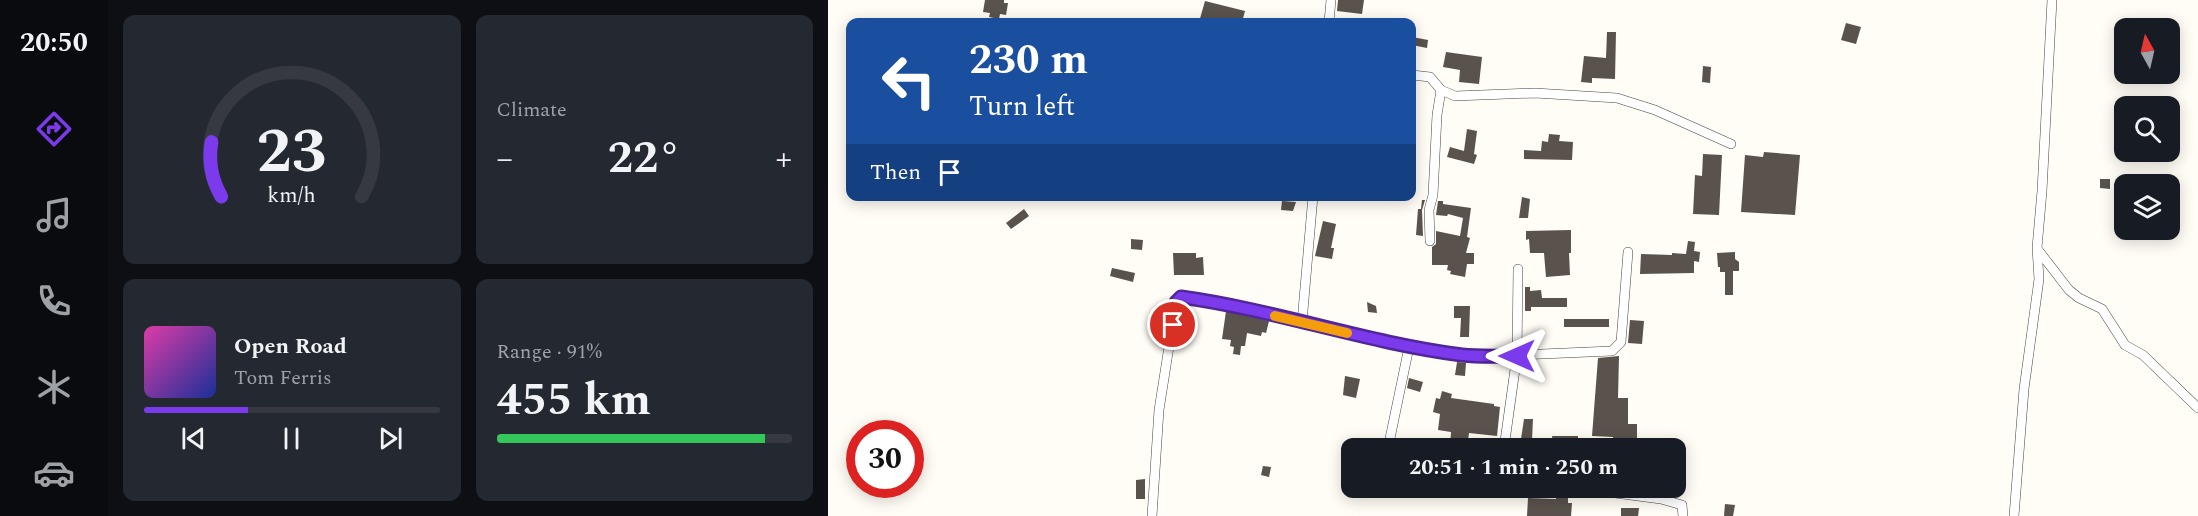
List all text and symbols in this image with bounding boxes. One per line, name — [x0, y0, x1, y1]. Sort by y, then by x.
north arrow — [2114, 18, 2180, 84]
map controls — [2114, 18, 2180, 240]
text: 20:50 — [20, 22, 88, 64]
text: 230 m — [969, 29, 1088, 92]
icon: left — [870, 42, 948, 120]
text: Turn left — [969, 86, 1075, 128]
text: Climate — [497, 95, 567, 125]
button: search — [2114, 96, 2180, 162]
text: 23 — [257, 105, 327, 200]
icon: directions — [33, 108, 75, 150]
text: 22° — [608, 124, 681, 193]
text: − — [497, 134, 513, 184]
text: + — [776, 134, 792, 184]
text: Then — [870, 156, 921, 189]
icon: arrive — [933, 156, 966, 189]
button: layers — [2114, 174, 2180, 240]
text: km/h — [268, 179, 316, 212]
icon: music — [33, 194, 75, 236]
icon: phone — [33, 280, 75, 322]
pin — [1147, 299, 1198, 350]
icon: arrive — [1156, 308, 1189, 341]
position arrow — [1485, 324, 1549, 388]
text: Open Road — [234, 330, 347, 363]
text: Range · 91% — [497, 337, 602, 367]
text: Tom Ferris — [234, 363, 332, 393]
icon: climate — [33, 366, 75, 408]
text: 455 km — [497, 366, 651, 435]
speed limit sign: 30 — [846, 420, 924, 498]
icon: previous — [177, 422, 210, 455]
icon: pause — [275, 422, 308, 455]
icon: next — [374, 422, 407, 455]
text: 20:51 · 1 min · 250 m — [1409, 451, 1618, 484]
icon: car — [33, 452, 75, 494]

